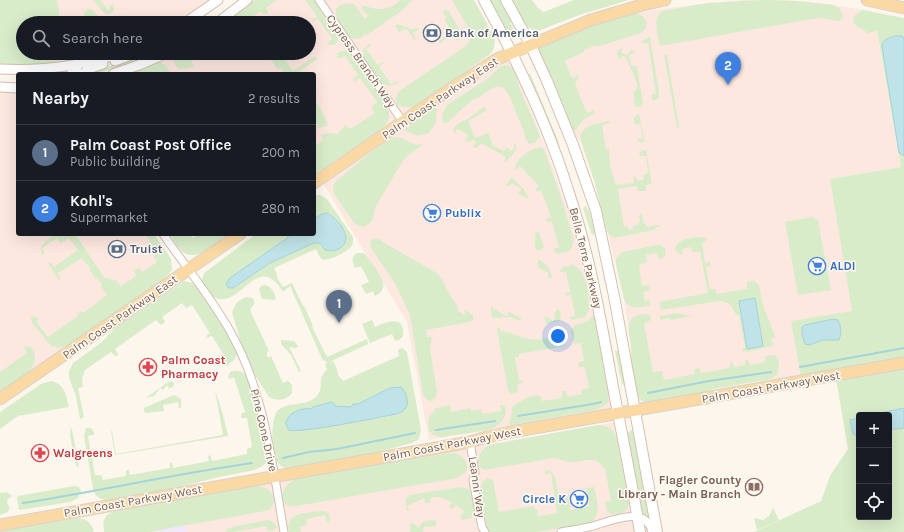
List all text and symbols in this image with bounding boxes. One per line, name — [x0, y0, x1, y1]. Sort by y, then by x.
street label: Cypress Branch Way — [324, 12, 399, 111]
search box — [16, 16, 316, 60]
bank icon: Bank of America — [422, 23, 442, 43]
place label: Bank of America — [445, 26, 539, 40]
icon: search — [30, 27, 52, 49]
text: Search here — [62, 29, 143, 47]
pin: 2 — [715, 52, 741, 85]
street label: Palm Coast Parkway East — [379, 54, 501, 142]
text: Nearby — [32, 88, 89, 108]
text: 2 results — [248, 91, 300, 106]
text: Palm Coast Post Office — [70, 136, 231, 154]
text: 1 — [43, 145, 47, 160]
text: 200 m — [262, 145, 300, 160]
text: Public building — [70, 154, 160, 169]
text: Kohl's — [70, 192, 113, 210]
text: 2 — [41, 201, 49, 216]
text: 280 m — [262, 201, 300, 216]
supermarket icon: Publix — [422, 203, 442, 223]
place label: Publix — [445, 206, 481, 220]
street label: Belle Terre Parkway — [567, 206, 605, 310]
text: Supermarket — [70, 210, 148, 225]
bank icon: Truist — [107, 239, 127, 259]
place label: Truist — [130, 242, 163, 256]
supermarket icon: ALDI — [807, 256, 827, 276]
place label: ALDI — [830, 259, 855, 273]
street label: Palm Coast Parkway East — [60, 272, 181, 362]
pin: 1 — [326, 290, 352, 323]
your location — [548, 326, 568, 346]
place label: Palm Coast Pharmacy — [161, 353, 226, 381]
pharmacy icon: Palm Coast Pharmacy — [138, 357, 158, 377]
street label: Palm Coast Parkway West — [701, 368, 842, 406]
street label: Pine Cone Drive — [248, 387, 280, 473]
map controls — [856, 412, 892, 520]
button: + — [856, 412, 892, 448]
street label: Palm Coast Parkway West — [382, 424, 523, 464]
pharmacy icon: Walgreens — [30, 443, 50, 463]
place label: Walgreens — [53, 446, 113, 460]
button: − — [856, 448, 892, 484]
street label: Leanni Way — [466, 455, 488, 519]
place label: Flagler County Library - Main Branch — [618, 473, 741, 501]
library icon: Flagler County Library - Main Branch — [744, 477, 764, 497]
street label: Palm Coast Parkway West — [63, 482, 204, 520]
button: locate — [856, 484, 892, 520]
supermarket icon: Circle K — [569, 489, 589, 509]
place label: Circle K — [522, 492, 566, 506]

